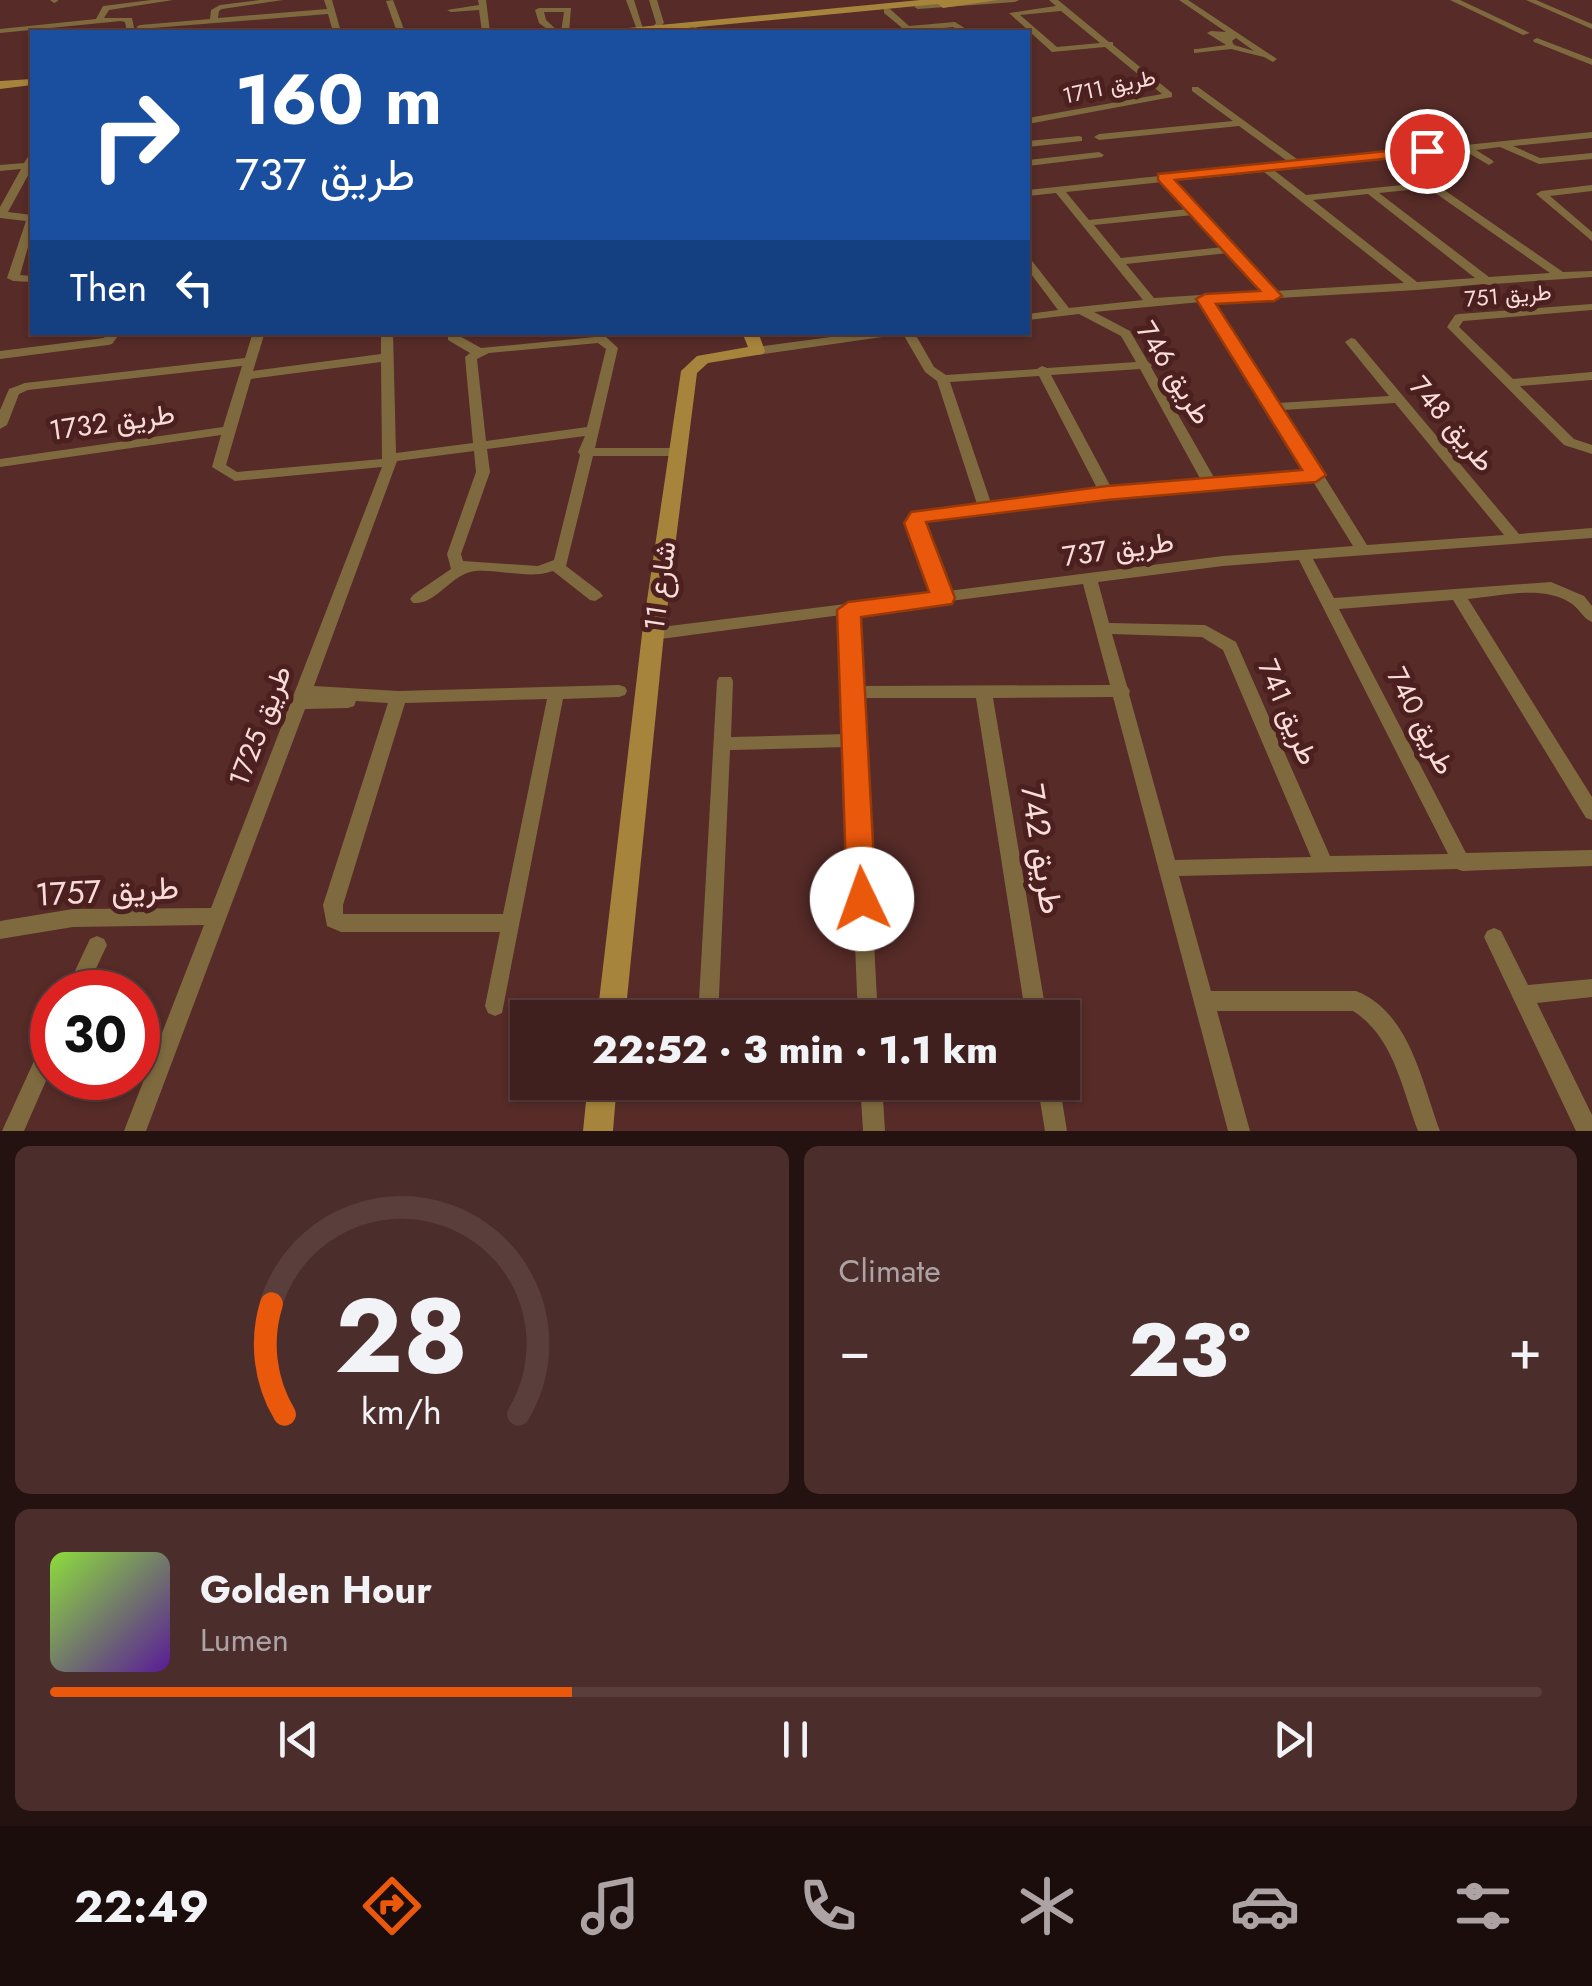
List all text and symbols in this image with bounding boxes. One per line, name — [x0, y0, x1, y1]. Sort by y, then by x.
text: 160 m — [235, 49, 442, 150]
street label: طريق 1711 — [1059, 61, 1159, 111]
icon: right — [70, 70, 200, 200]
pin — [1385, 109, 1470, 194]
icon: arrive — [1400, 124, 1455, 179]
text: طريق 737 — [235, 142, 415, 207]
text: Then — [70, 260, 147, 315]
icon: left — [167, 260, 222, 315]
street label: طريق 751 — [1463, 275, 1553, 315]
street label: طريق 746 — [1126, 313, 1222, 433]
street label: طريق 748 — [1400, 367, 1504, 481]
street label: طريق 1732 — [47, 393, 177, 451]
street label: طريق 737 — [1060, 521, 1176, 577]
street label: شارع 11 — [633, 539, 687, 633]
street label: طريق 741 — [1247, 653, 1329, 771]
street label: طريق 1725 — [218, 659, 302, 793]
street label: طريق 740 — [1376, 660, 1466, 782]
street label: طريق 742 — [1009, 781, 1075, 917]
position arrow — [810, 847, 914, 951]
street label: طريق 1757 — [34, 864, 180, 918]
speed limit sign: 30 — [30, 970, 160, 1100]
text: 22:52 · 3 min · 1.1 km — [592, 1022, 998, 1077]
text: Climate — [839, 1248, 941, 1294]
text: 28 — [335, 1261, 468, 1411]
text: 23° — [1129, 1296, 1251, 1404]
text: − — [839, 1310, 871, 1390]
text: + — [1508, 1310, 1542, 1390]
text: km/h — [361, 1386, 442, 1437]
text: Golden Hour — [200, 1562, 432, 1617]
text: Lumen — [200, 1617, 289, 1663]
icon: previous — [271, 1712, 326, 1767]
icon: pause — [768, 1712, 823, 1767]
icon: next — [1266, 1712, 1321, 1767]
icon: directions — [357, 1871, 427, 1941]
icon: music — [575, 1871, 645, 1941]
icon: phone — [793, 1871, 863, 1941]
icon: climate — [1012, 1871, 1082, 1941]
icon: car — [1230, 1871, 1300, 1941]
icon: filters — [1448, 1871, 1518, 1941]
text: 22:49 — [74, 1874, 209, 1939]

